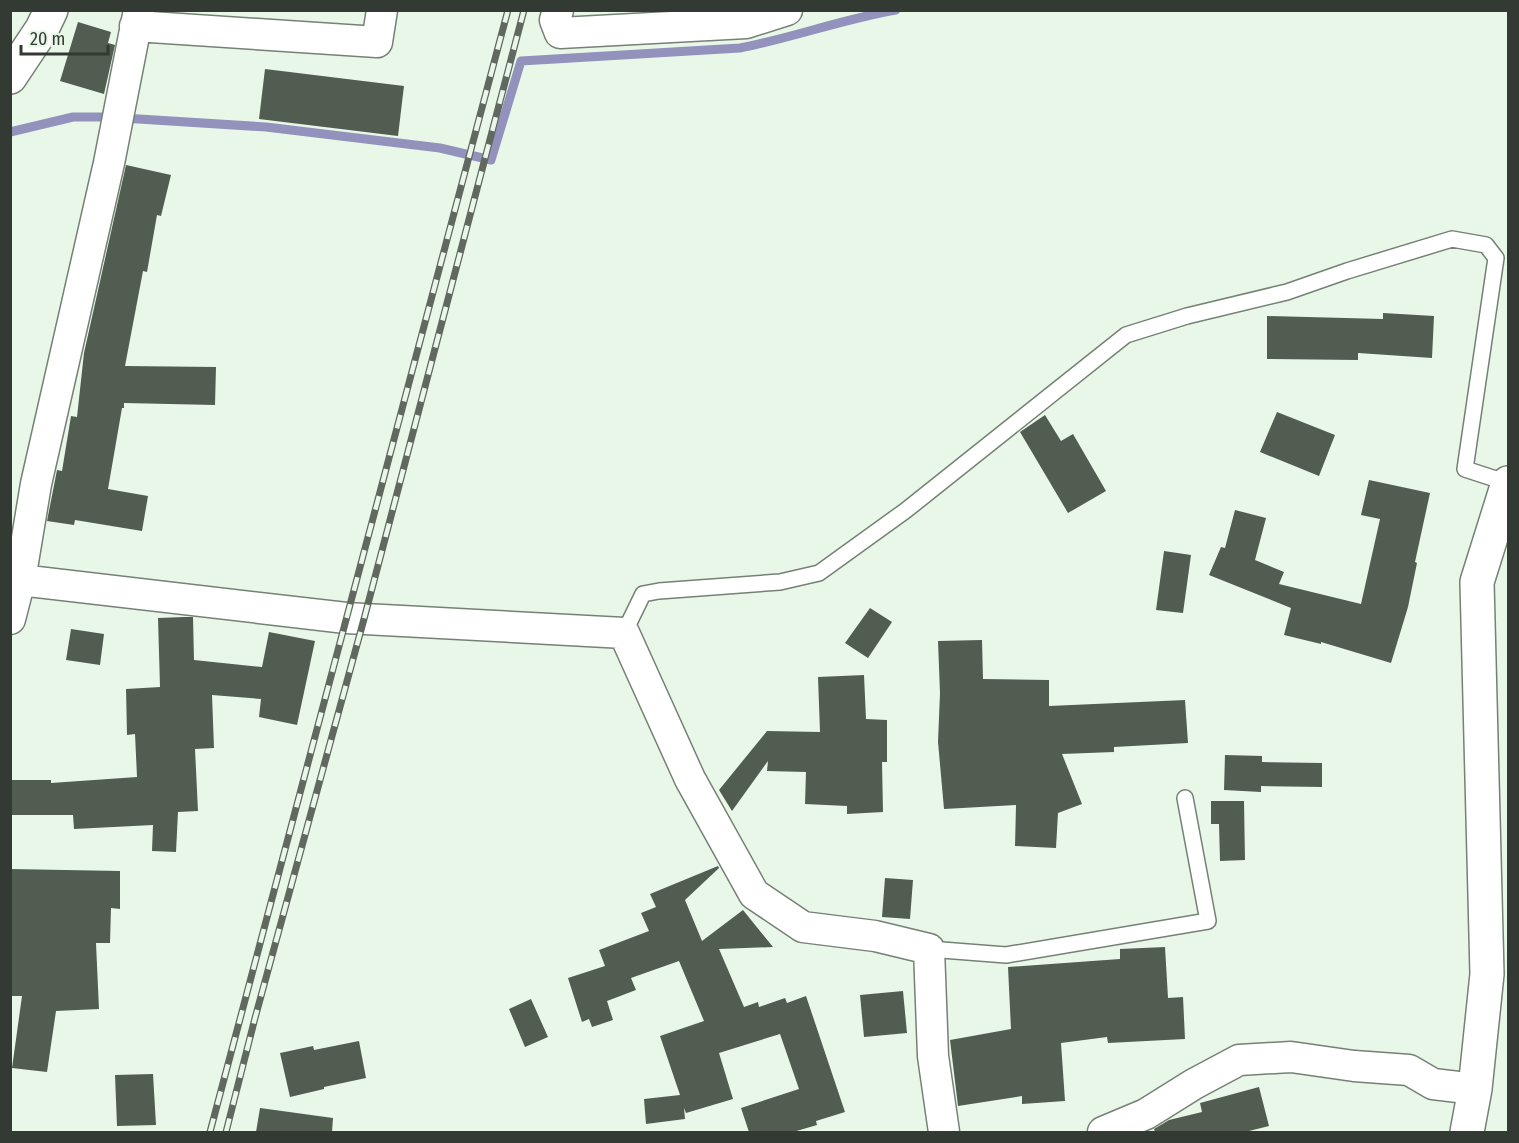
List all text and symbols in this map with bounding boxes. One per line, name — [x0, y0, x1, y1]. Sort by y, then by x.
scale bar — [21, 18, 108, 56]
text: 20 m — [30, 28, 65, 50]

